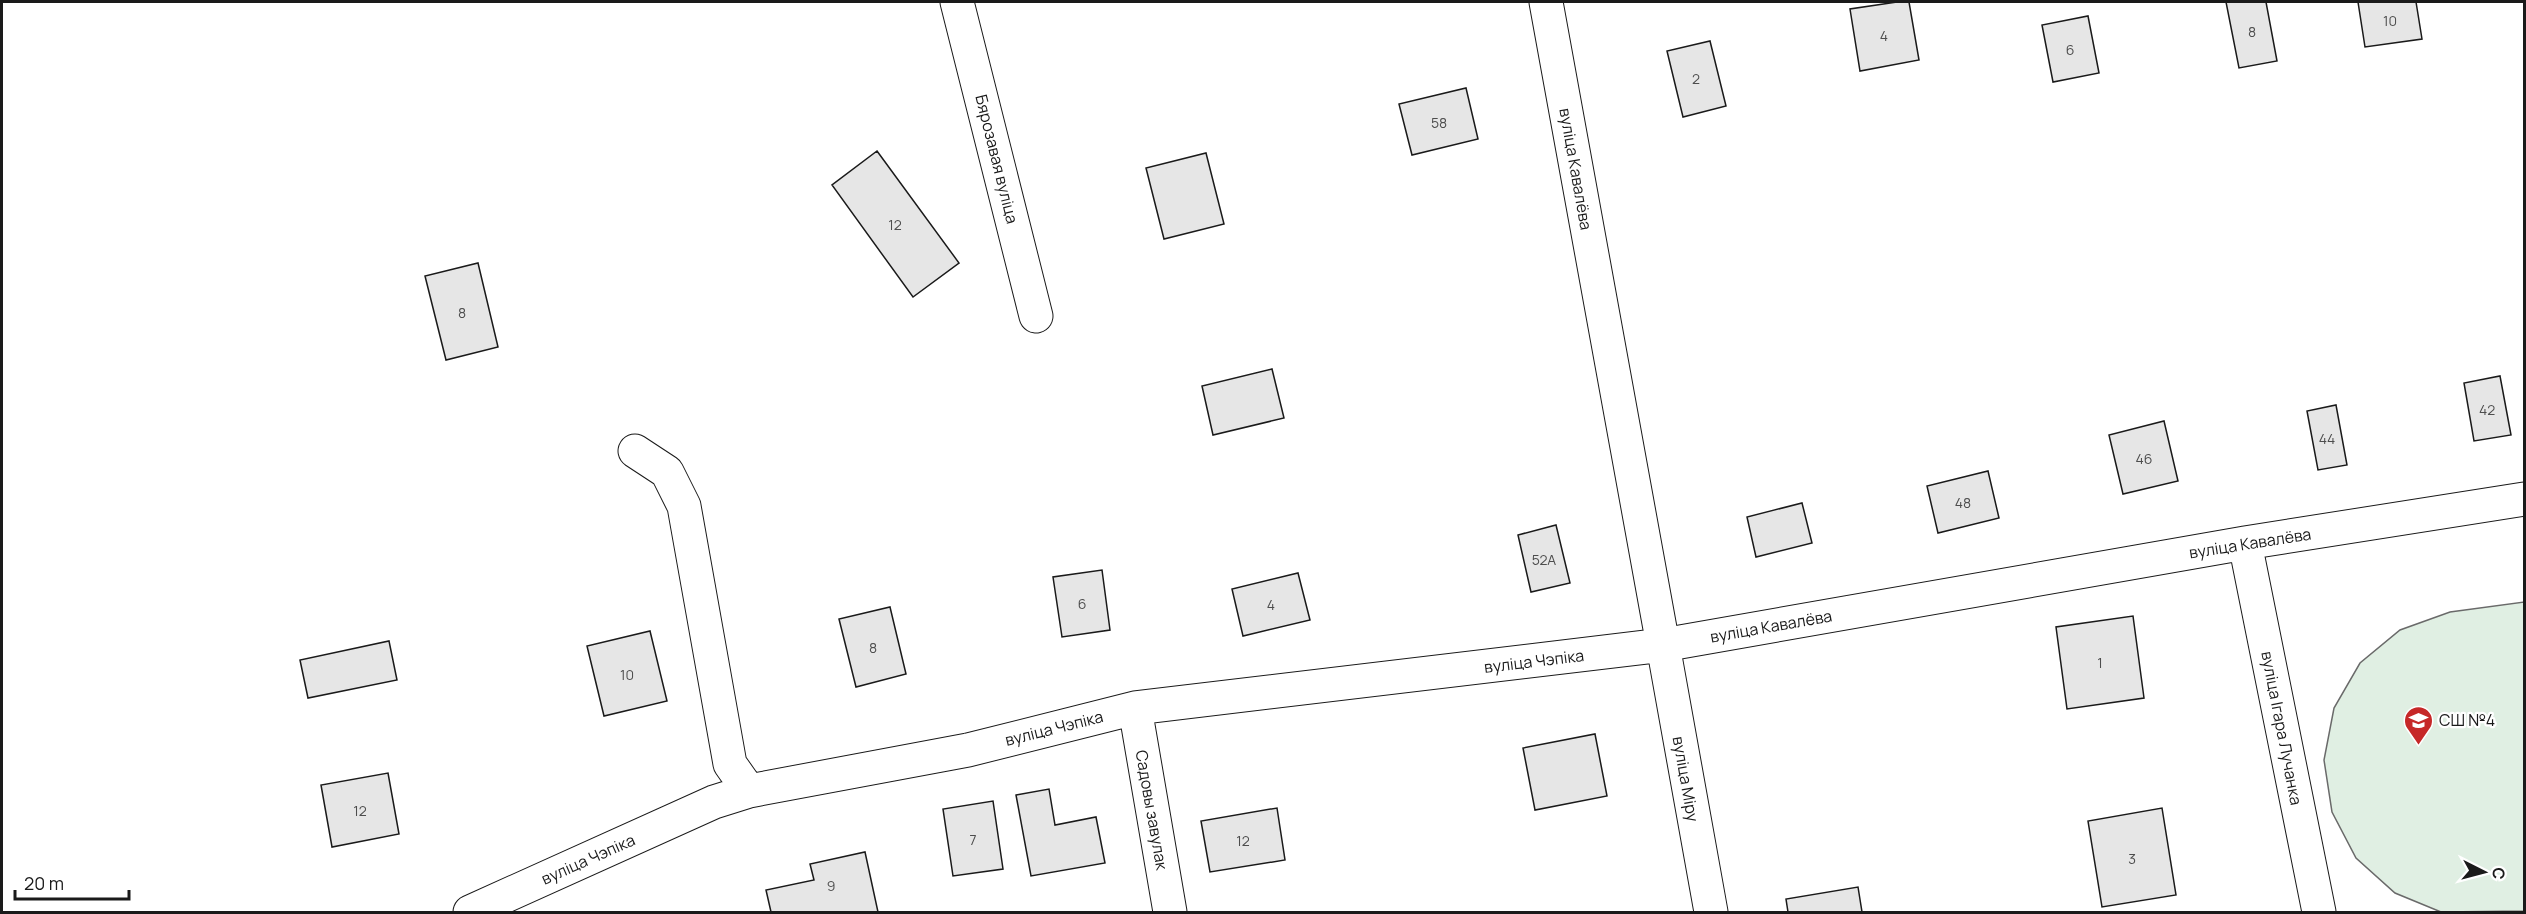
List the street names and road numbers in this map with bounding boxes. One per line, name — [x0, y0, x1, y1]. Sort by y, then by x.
street label: Бярозавая вуліца — [970, 92, 1024, 226]
street label: вуліца Кавалёва — [1554, 106, 1598, 232]
street label: вуліца Кавалёва — [2187, 522, 2313, 564]
street label: вуліца Кавалёва — [1708, 604, 1834, 648]
street label: вуліца Чэпіка — [1483, 644, 1585, 678]
street label: вуліца Ігара Лучанка — [2256, 649, 2308, 807]
street label: вуліца Чэпіка — [1003, 705, 1105, 751]
street label: вуліца Міру — [1668, 735, 1704, 824]
street label: Садовы завулак — [1131, 748, 1174, 873]
street label: вуліца Чэпіка — [538, 829, 638, 889]

